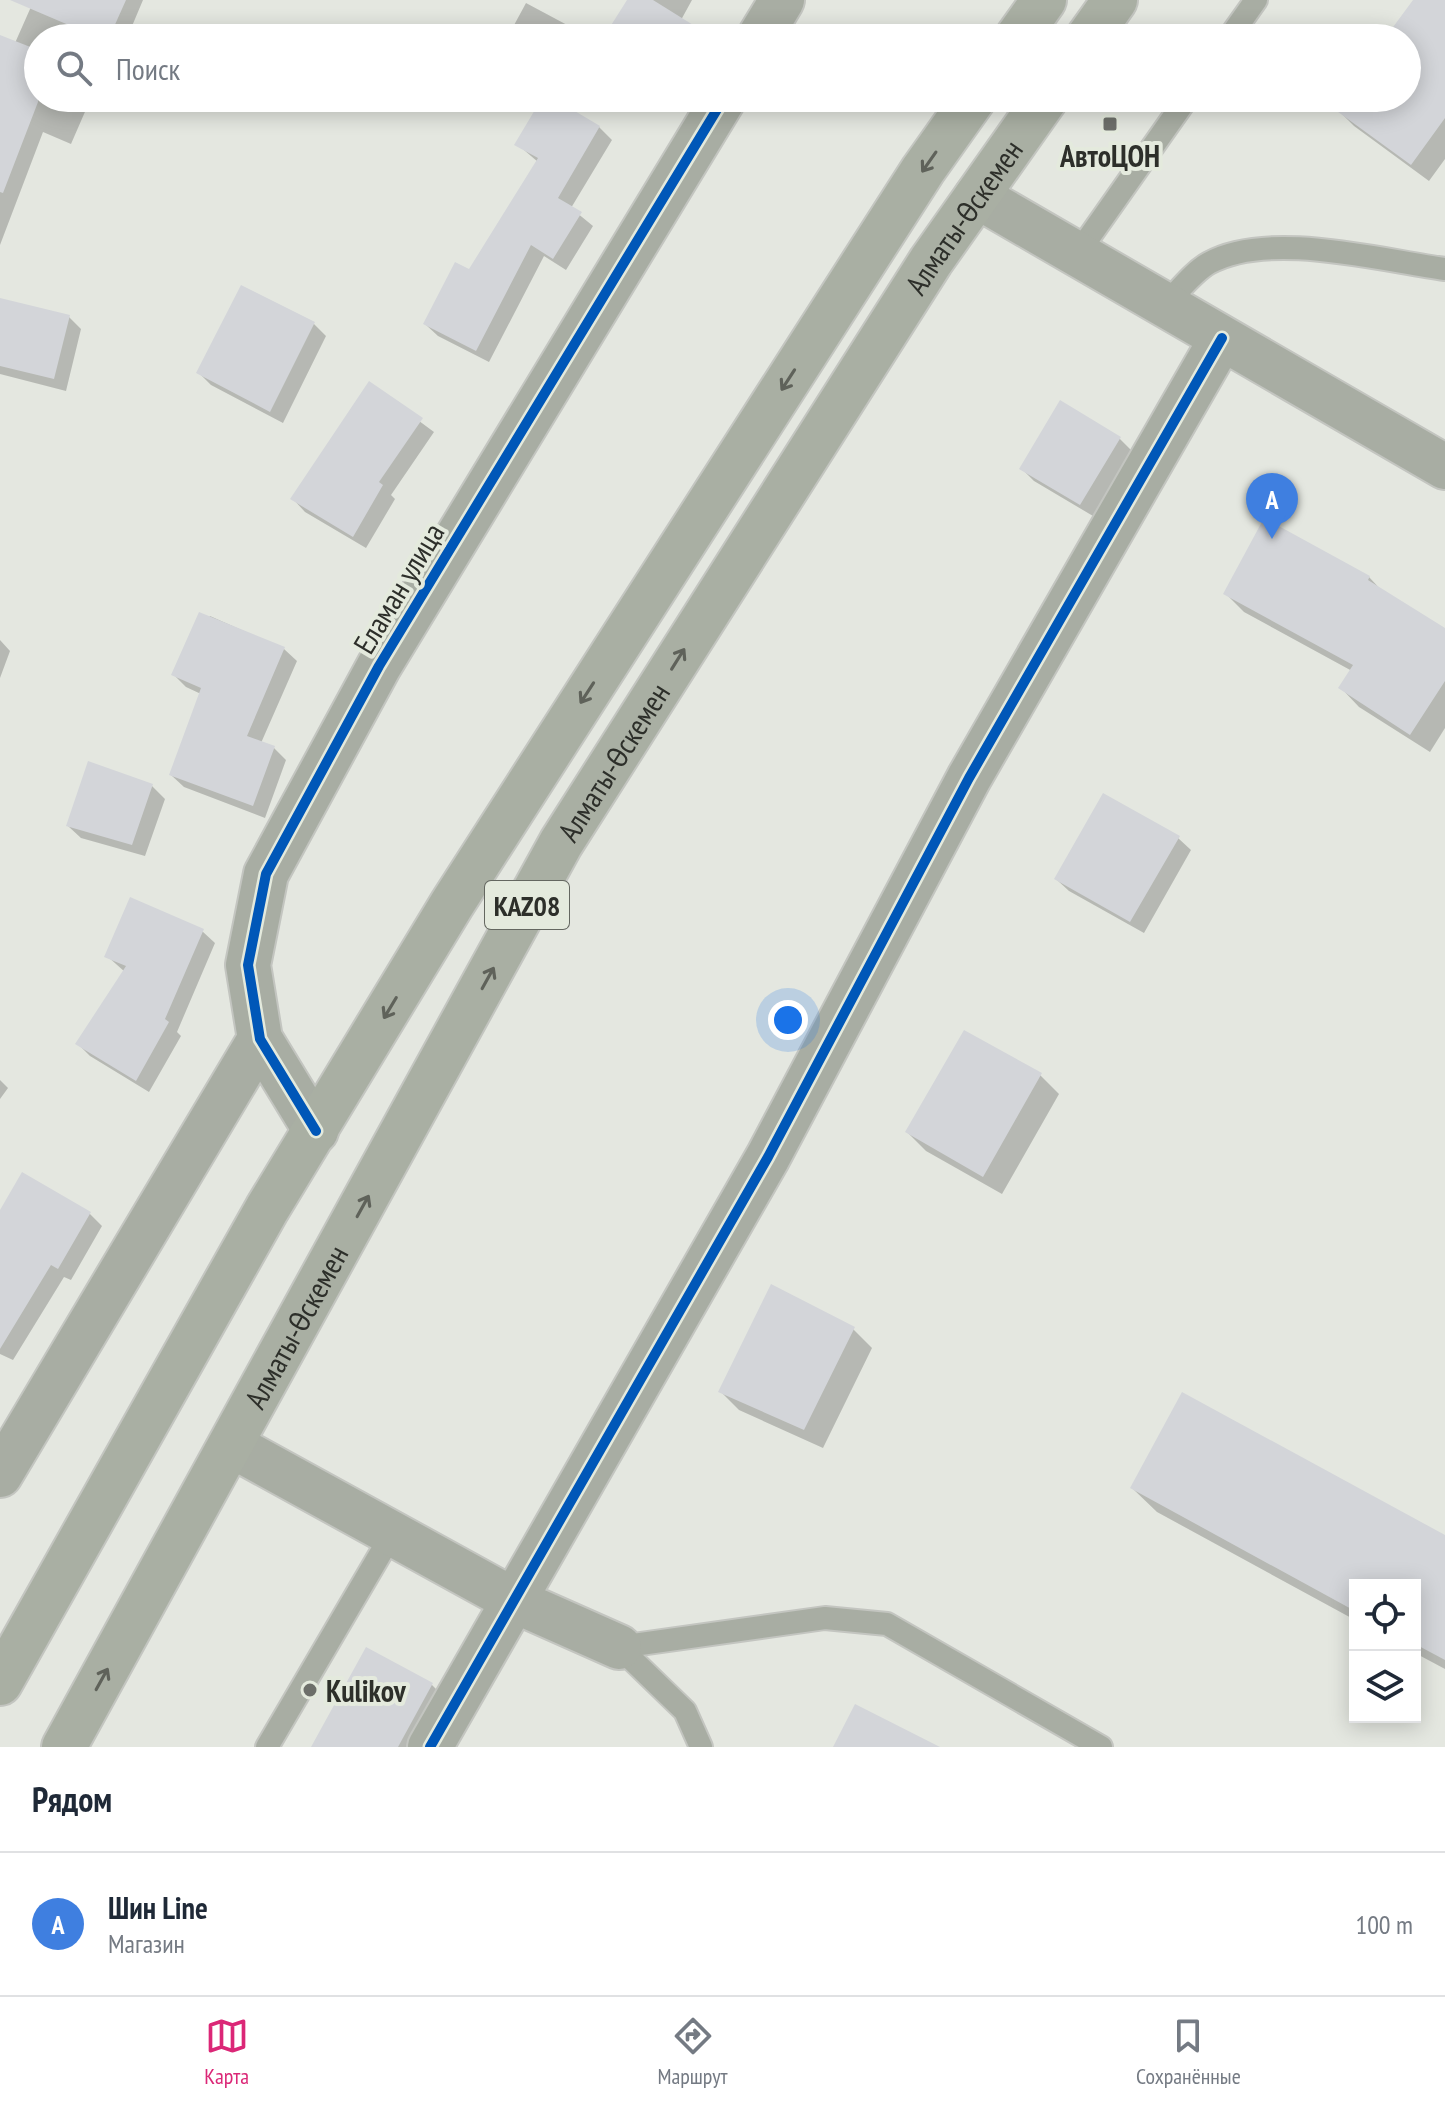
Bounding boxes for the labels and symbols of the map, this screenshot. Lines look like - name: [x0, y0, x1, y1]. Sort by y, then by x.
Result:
- marker: АвтоЦОН: [1101, 115, 1119, 133]
- street label: Алматы-Өскемен: [896, 131, 1030, 301]
- place label: АвтоЦОН: [1059, 136, 1160, 175]
- one-way arrow: [921, 150, 937, 172]
- one-way arrow: [780, 368, 796, 391]
- pin: A: [1246, 473, 1298, 539]
- street label: Еламан улица: [344, 516, 452, 660]
- one-way arrow: [670, 648, 687, 670]
- street label: Алматы-Өскемен: [548, 675, 678, 848]
- one-way arrow: [579, 681, 595, 704]
- road number: KAZ08: [485, 881, 569, 929]
- one-way arrow: [480, 966, 496, 990]
- one-way arrow: [382, 996, 398, 1019]
- your location: [768, 1000, 808, 1040]
- one-way arrow: [355, 1194, 371, 1218]
- street label: Алматы-Өскемен: [235, 1238, 356, 1415]
- one-way arrow: [95, 1667, 110, 1691]
- place label: Kulikov: [326, 1671, 407, 1710]
- marker: Kulikov: [301, 1681, 319, 1699]

